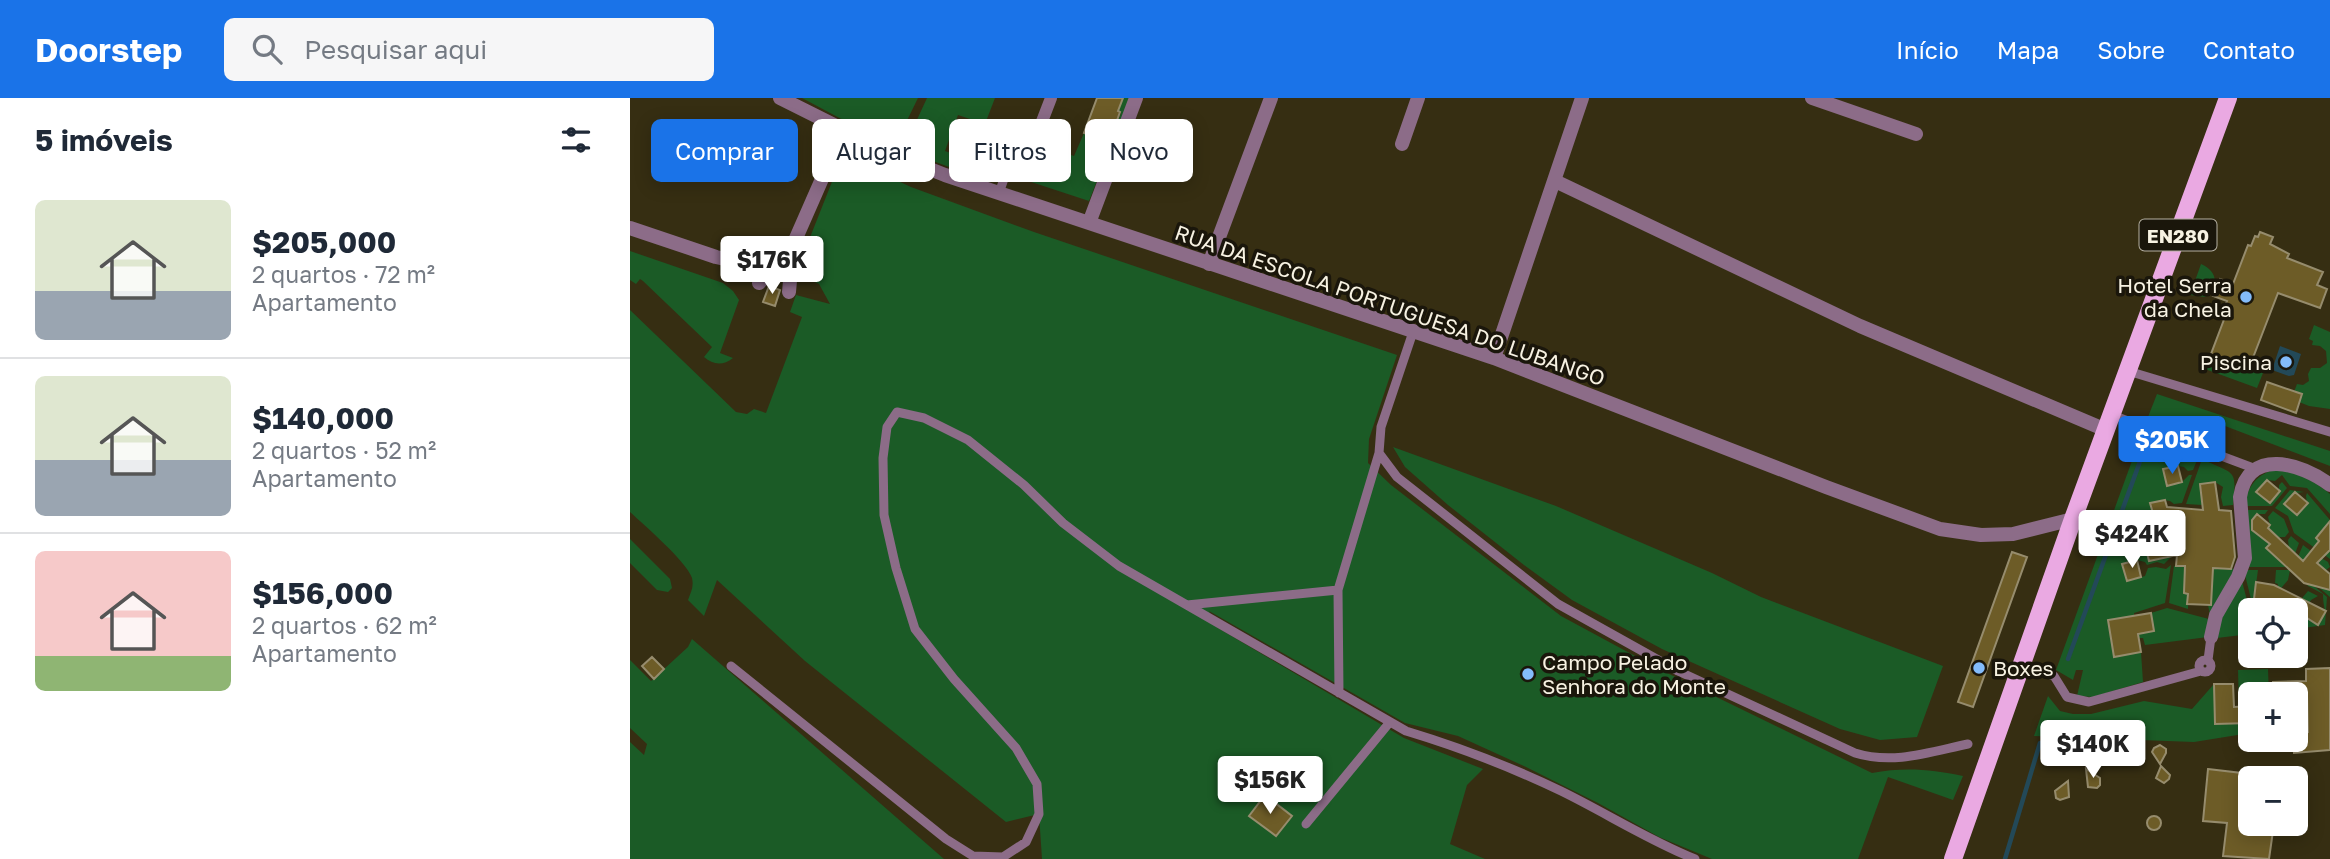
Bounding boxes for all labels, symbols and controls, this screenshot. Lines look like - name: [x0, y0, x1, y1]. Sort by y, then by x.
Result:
- search box: [224, 18, 714, 81]
- text: Doorstep: [35, 30, 182, 69]
- icon: search: [248, 30, 286, 68]
- text: Pesquisar aqui: [304, 34, 487, 65]
- text: Início: [1896, 35, 1959, 64]
- text: Mapa: [1997, 35, 2059, 64]
- text: Sobre: [2097, 35, 2165, 64]
- text: Contato: [2203, 35, 2295, 64]
- chip: Comprar: [651, 119, 798, 182]
- chip: Alugar: [812, 119, 935, 182]
- chip: Filtros: [949, 119, 1071, 182]
- chip: Novo: [1085, 119, 1193, 182]
- icon: filters: [557, 121, 595, 159]
- text: 5 imóveis: [35, 122, 173, 158]
- street label: RUA DA ESCOLA PORTUGUESA DO LUBANGO: [1172, 219, 1608, 391]
- road number: EN280: [2140, 220, 2216, 251]
- text: $205,000: [252, 224, 396, 260]
- icon: home: [91, 228, 175, 312]
- pin: $176K: [723, 236, 821, 296]
- text: $176K: [736, 245, 808, 273]
- text: 2 quartos · 72 m²: [252, 260, 435, 288]
- place label: Hotel Serra da Chela: [2117, 272, 2232, 322]
- text: Apartamento: [252, 288, 397, 316]
- marker: Hotel Serra da Chela: [2238, 289, 2254, 305]
- place label: Piscina: [2200, 349, 2272, 375]
- marker: Piscina: [2278, 354, 2294, 370]
- text: $140,000: [252, 400, 394, 436]
- icon: home: [91, 404, 175, 488]
- pin: $205K: [2123, 416, 2221, 476]
- text: $205K: [2134, 425, 2210, 453]
- text: 2 quartos · 52 m²: [252, 436, 436, 464]
- text: Apartamento: [252, 464, 397, 492]
- pin: $424K: [2083, 510, 2181, 570]
- text: $424K: [2095, 519, 2169, 547]
- text: $156,000: [252, 575, 393, 611]
- icon: home: [91, 579, 175, 663]
- map controls: [2238, 598, 2308, 836]
- button: locate: [2238, 598, 2308, 668]
- text: 2 quartos · 62 m²: [252, 611, 437, 639]
- text: Apartamento: [252, 639, 397, 667]
- place label: Campo Pelado Senhora do Monte: [1542, 649, 1726, 699]
- place label: Boxes: [1993, 655, 2054, 681]
- marker: Boxes: [1971, 660, 1987, 676]
- marker: Campo Pelado Senhora do Monte: [1520, 666, 1536, 682]
- button: +: [2238, 682, 2308, 752]
- pin: $140K: [2044, 720, 2142, 780]
- text: $140K: [2056, 729, 2130, 757]
- pin: $156K: [1221, 756, 1319, 816]
- text: $156K: [1234, 765, 1306, 793]
- button: −: [2238, 766, 2308, 836]

